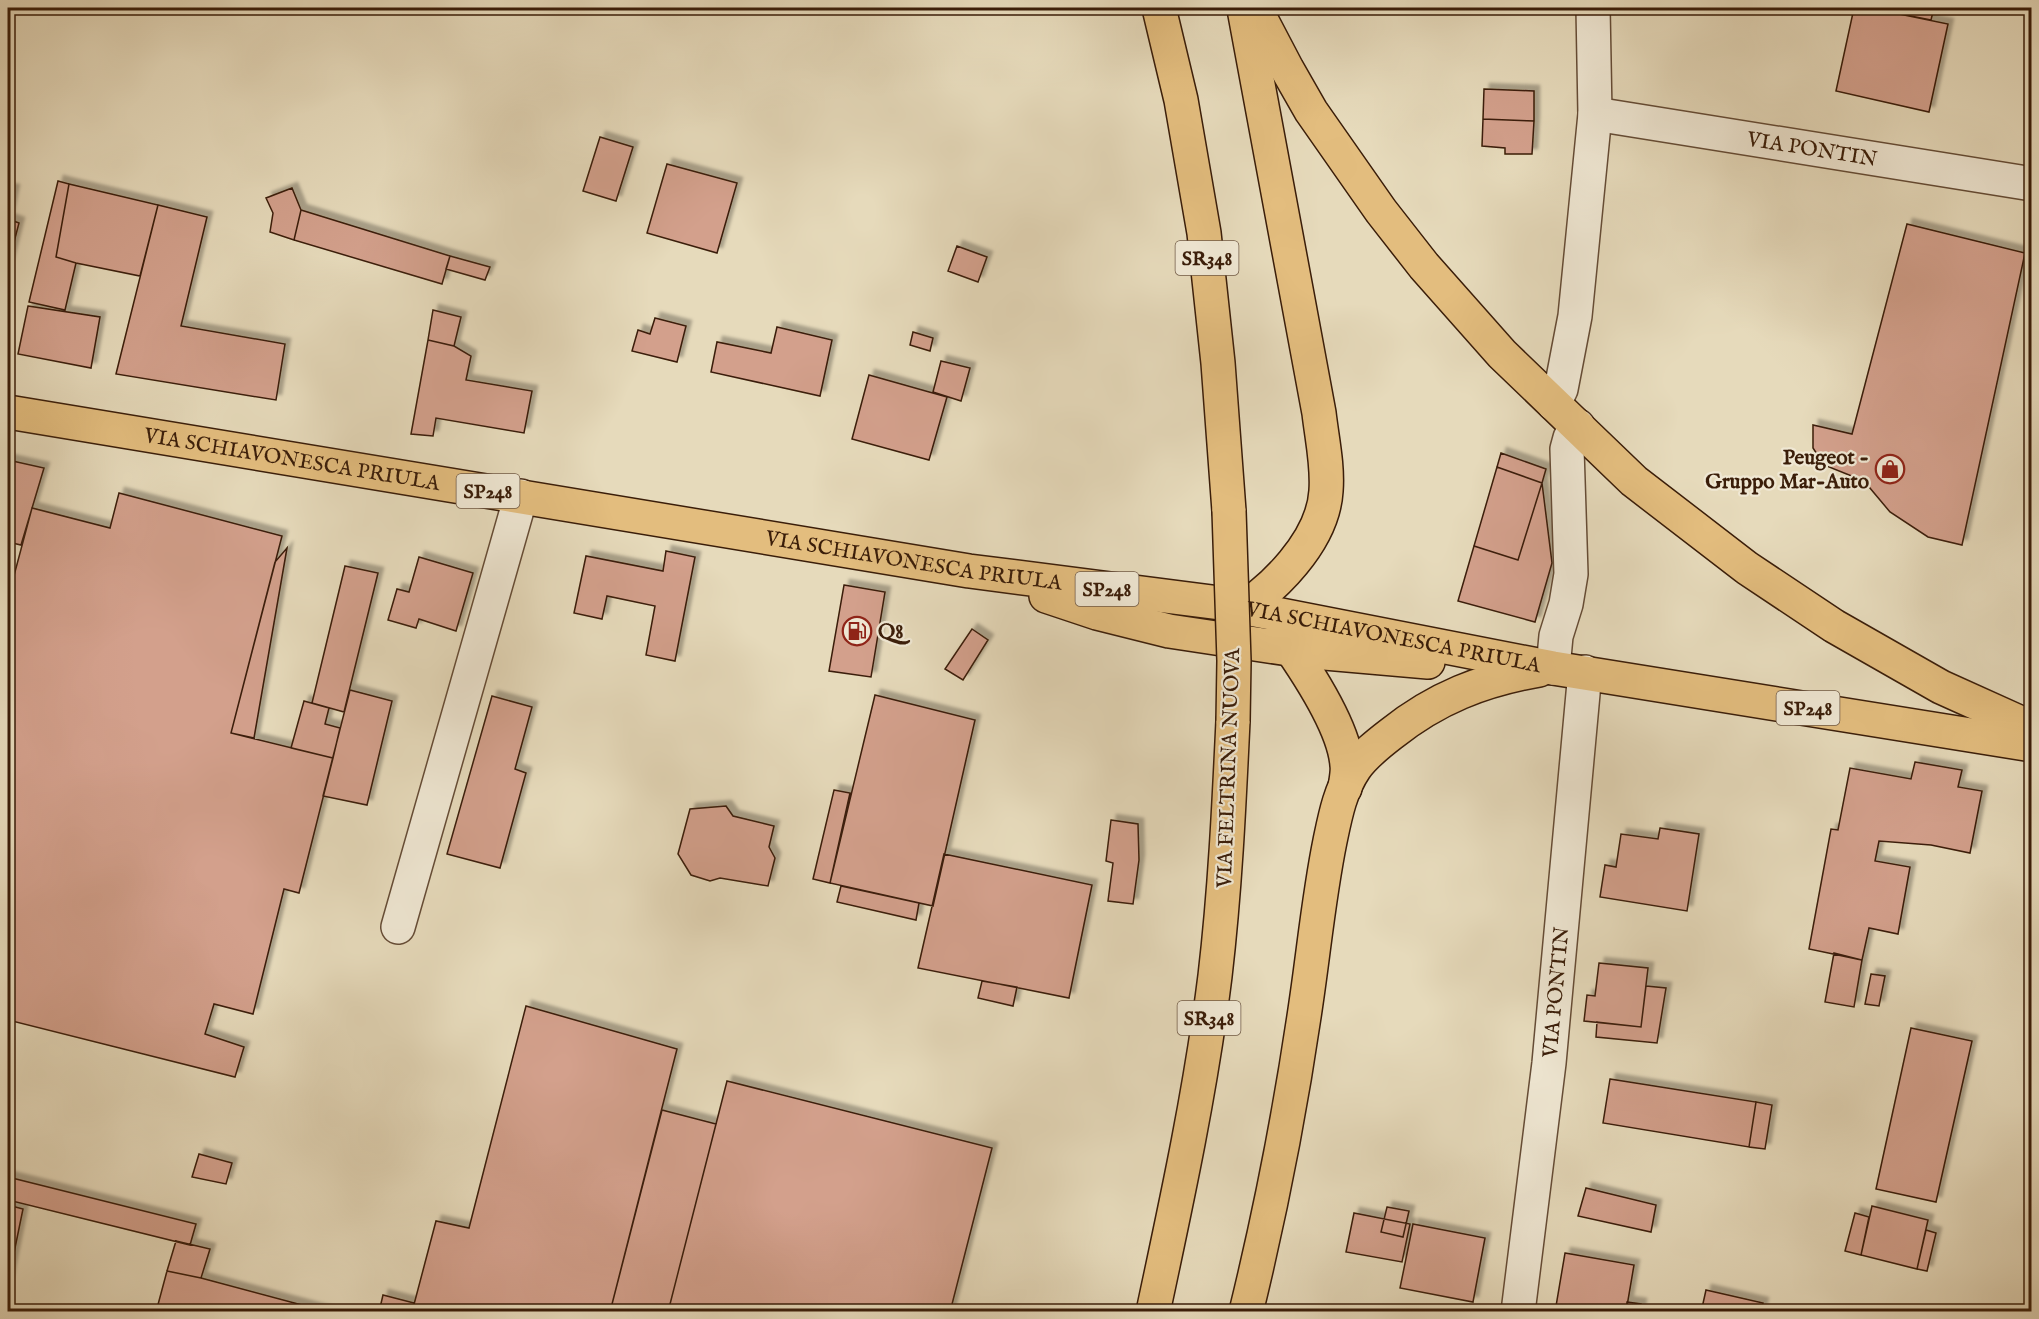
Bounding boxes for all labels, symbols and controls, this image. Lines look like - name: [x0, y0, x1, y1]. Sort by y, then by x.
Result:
- street label: VIA PONTIN: [1744, 126, 1879, 174]
- road number: SR348: [1176, 241, 1238, 275]
- street label: VIA SCHIAVONESCA PRIULA: [141, 423, 443, 498]
- place label: Peugeot - Gruppo Mar-Auto: [1705, 445, 1870, 496]
- shop icon: Peugeot - Gruppo Mar-Auto: [1874, 453, 1906, 485]
- road number: SP248: [456, 474, 520, 508]
- street label: VIA SCHIAVONESCA PRIULA: [762, 525, 1064, 598]
- road number: SP248: [1076, 572, 1138, 606]
- street label: VIA SCHIAVONESCA PRIULA: [1243, 596, 1544, 680]
- fuel station icon: Q8: [841, 615, 873, 647]
- place label: Q8: [878, 619, 911, 646]
- street label: VIA FELTRINA NUOVA: [1212, 647, 1247, 889]
- road number: SP248: [1776, 691, 1840, 725]
- street label: VIA PONTIN: [1537, 926, 1576, 1060]
- road number: SR348: [1178, 1001, 1240, 1035]

